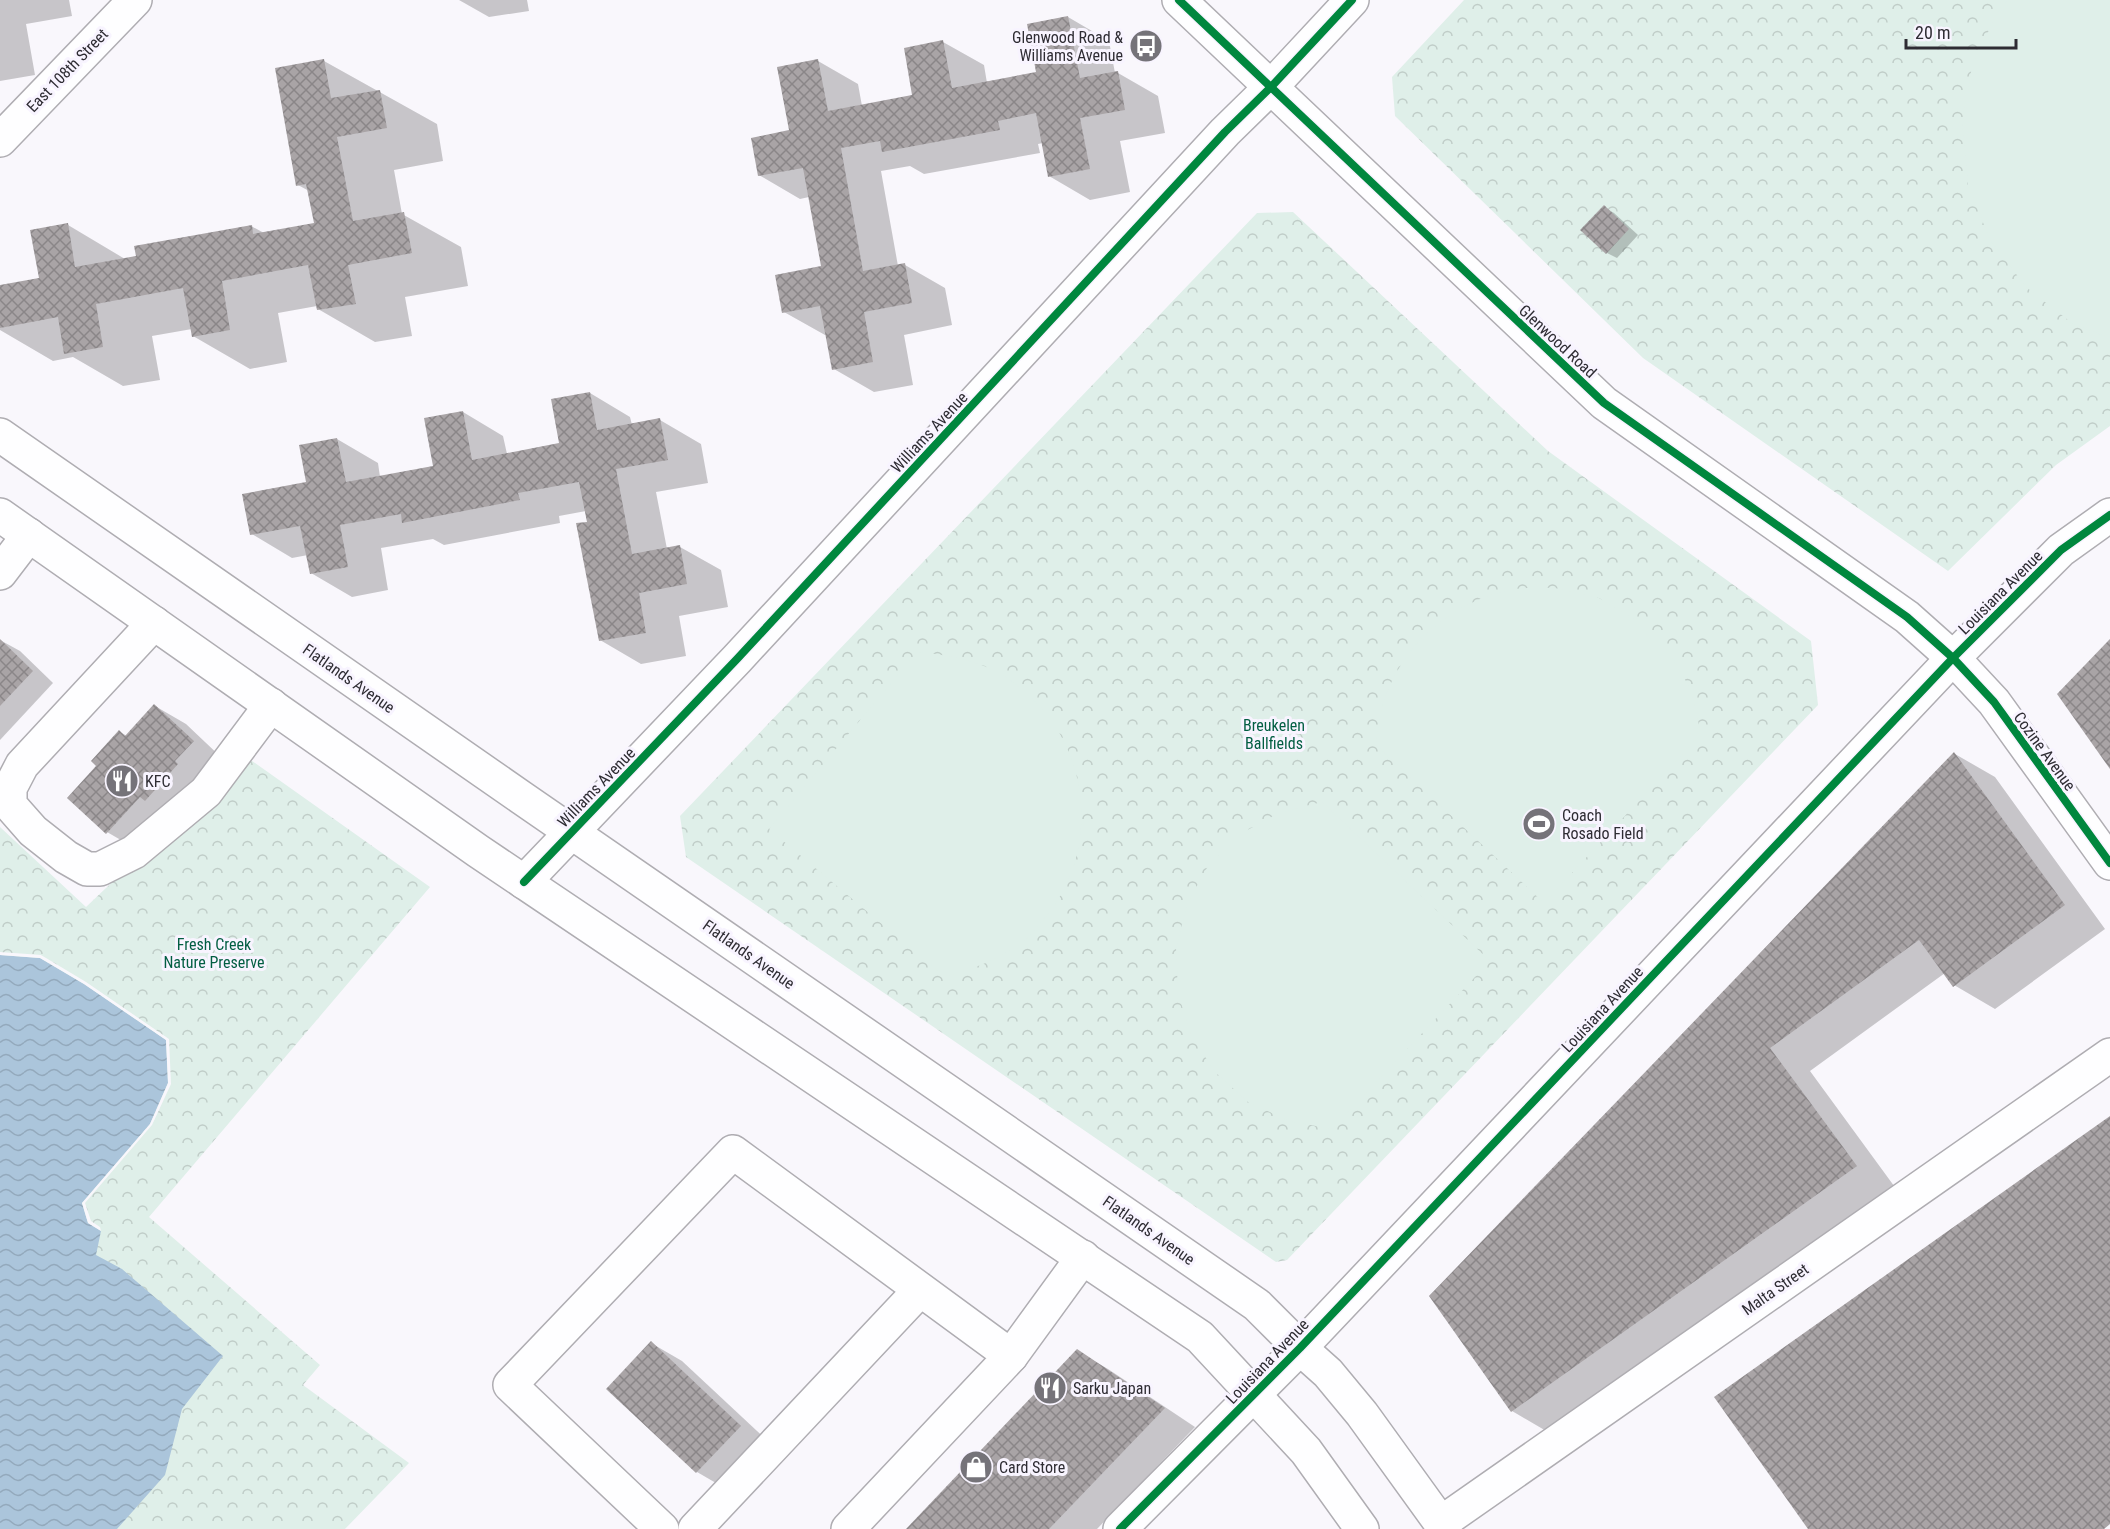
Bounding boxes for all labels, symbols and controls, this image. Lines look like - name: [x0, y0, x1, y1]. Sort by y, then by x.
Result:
- scale bar: [1906, 12, 2016, 50]
- text: 20 m: [1915, 22, 1950, 43]
- street label: East 108th Street: [23, 24, 112, 116]
- place label: Glenwood Road & Williams Avenue: [1012, 28, 1123, 65]
- bus stop icon: Glenwood Road & Williams Avenue: [1128, 28, 1164, 64]
- street label: Glenwood Road: [1515, 301, 1600, 382]
- street label: Williams Avenue: [887, 388, 972, 477]
- street label: Louisiana Avenue: [1954, 546, 2046, 638]
- street label: Flatlands Avenue: [299, 640, 398, 717]
- street label: Cozine Avenue: [2010, 708, 2080, 794]
- park label: Breukelen Ballfields: [1243, 716, 1305, 753]
- street label: Williams Avenue: [554, 743, 639, 831]
- restaurant icon: KFC: [104, 763, 140, 799]
- place label: KFC: [145, 772, 171, 791]
- sports icon: Coach Rosado Field: [1521, 806, 1557, 842]
- place label: Coach Rosado Field: [1562, 806, 1644, 843]
- street label: Flatlands Avenue: [699, 916, 798, 993]
- park label: Fresh Creek Nature Preserve: [163, 935, 265, 972]
- street label: Louisiana Avenue: [1558, 962, 1647, 1056]
- street label: Flatlands Avenue: [1099, 1192, 1198, 1269]
- street label: Malta Street: [1738, 1259, 1812, 1319]
- street label: Louisiana Avenue: [1222, 1315, 1313, 1408]
- restaurant icon: Sarku Japan: [1032, 1370, 1068, 1406]
- place label: Sarku Japan: [1073, 1379, 1151, 1398]
- shop icon: Card Store: [958, 1449, 994, 1485]
- place label: Card Store: [999, 1458, 1065, 1477]

